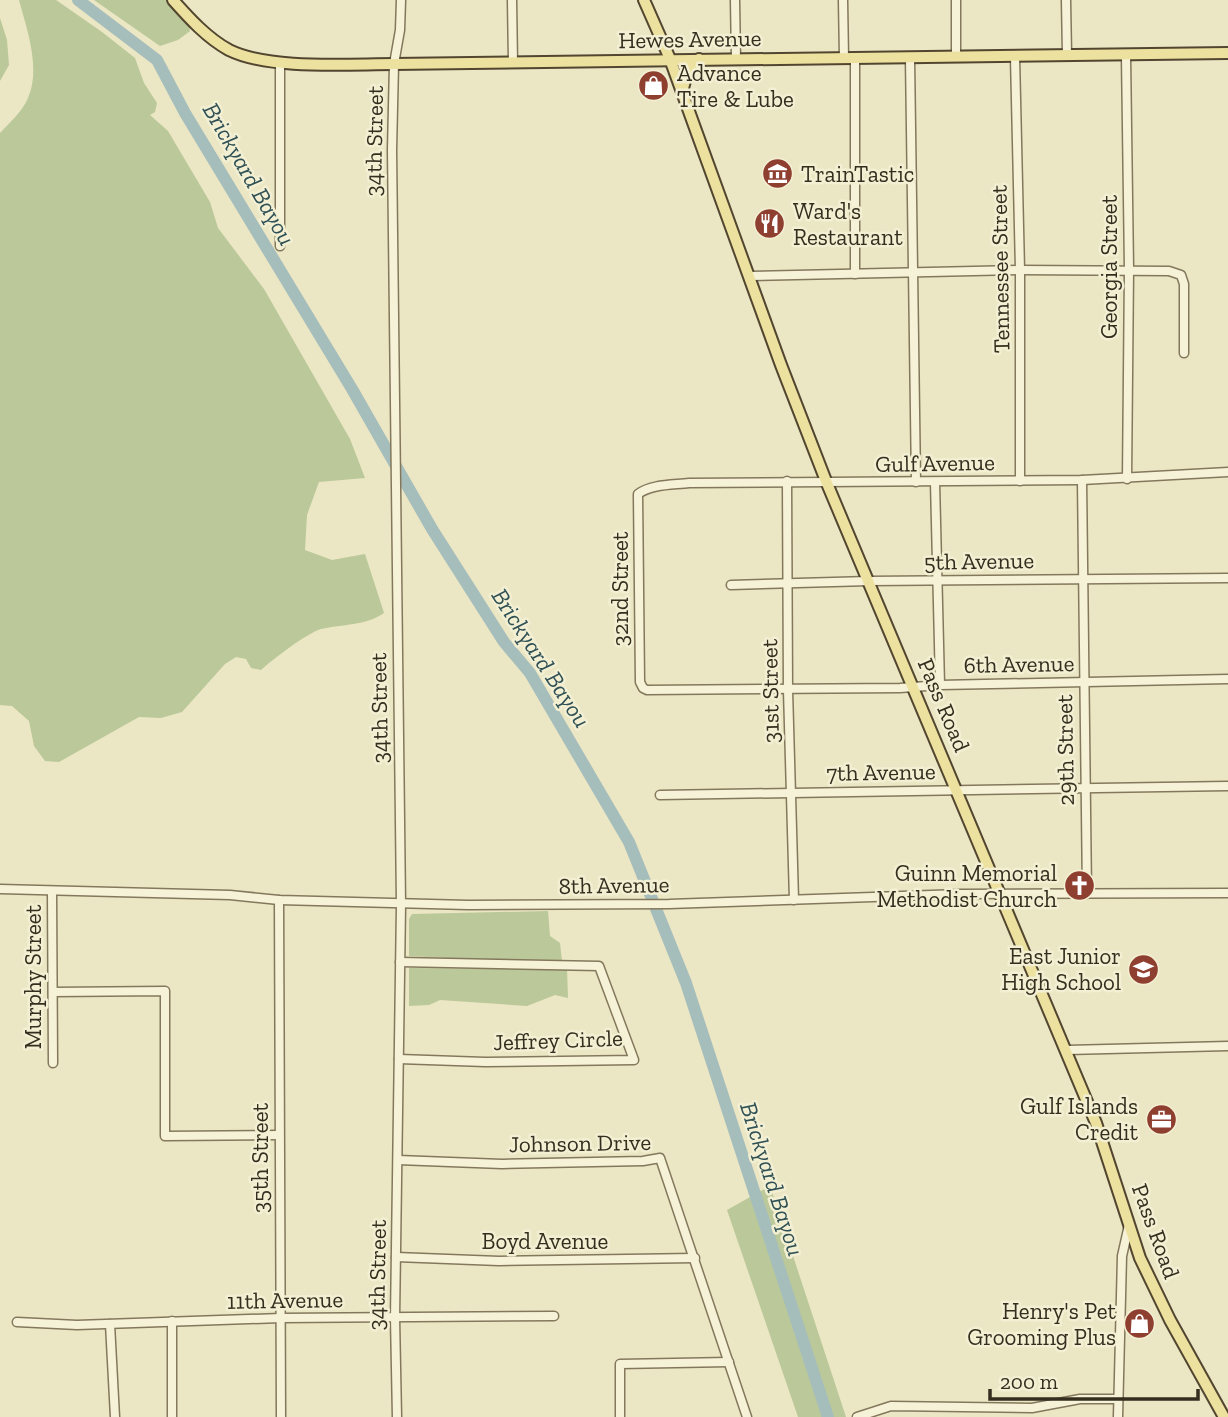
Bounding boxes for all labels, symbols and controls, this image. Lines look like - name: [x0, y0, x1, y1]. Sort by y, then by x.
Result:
- street label: Hewes Avenue: [618, 24, 762, 54]
- place label: Advance Tire & Lube: [677, 59, 794, 113]
- shop icon: Advance Tire & Lube: [637, 69, 671, 103]
- street label: 34th Street: [359, 85, 389, 197]
- water label: Brickyard Bayou: [197, 97, 302, 250]
- museum icon: TrainTastic: [761, 157, 795, 191]
- place label: TrainTastic: [801, 160, 914, 188]
- street label: Tennessee Street: [985, 184, 1015, 353]
- street label: Georgia Street: [1095, 194, 1123, 339]
- place label: Ward's Restaurant: [793, 197, 903, 251]
- restaurant icon: Ward's Restaurant: [753, 207, 787, 241]
- street label: Gulf Avenue: [875, 448, 995, 478]
- street label: 32nd Street: [606, 531, 634, 646]
- street label: 5th Avenue: [924, 546, 1034, 576]
- water label: Brickyard Bayou: [486, 583, 597, 733]
- street label: 31st Street: [755, 638, 785, 744]
- street label: 6th Avenue: [963, 649, 1075, 679]
- street label: 34th Street: [364, 652, 394, 764]
- street label: Pass Road: [912, 654, 976, 756]
- street label: 29th Street: [1050, 694, 1080, 806]
- street label: 7th Avenue: [826, 757, 936, 787]
- place label: Guinn Memorial Methodist Church: [877, 859, 1057, 913]
- church icon: Guinn Memorial Methodist Church: [1063, 869, 1097, 903]
- street label: 8th Avenue: [558, 870, 670, 900]
- street label: Murphy Street: [19, 904, 47, 1049]
- place label: East Junior High School: [1001, 942, 1121, 996]
- school or university icon: East Junior High School: [1127, 952, 1161, 986]
- street label: Jeffrey Circle: [493, 1024, 623, 1056]
- place label: Gulf Islands Credit: [1020, 1092, 1138, 1146]
- water label: Brickyard Bayou: [734, 1098, 811, 1259]
- office icon: Gulf Islands Credit: [1144, 1102, 1178, 1136]
- street label: 35th Street: [246, 1103, 274, 1213]
- street label: Johnson Drive: [509, 1128, 651, 1158]
- street label: Pass Road: [1126, 1180, 1186, 1283]
- street label: 34th Street: [362, 1219, 392, 1331]
- street label: Boyd Avenue: [482, 1227, 608, 1255]
- street label: 11th Avenue: [227, 1285, 343, 1315]
- place label: Henry's Pet Grooming Plus: [967, 1297, 1116, 1351]
- shop icon: Henry's Pet Grooming Plus: [1122, 1307, 1156, 1341]
- scale bar: [990, 1358, 1198, 1402]
- text: 200 m: [1000, 1369, 1058, 1394]

